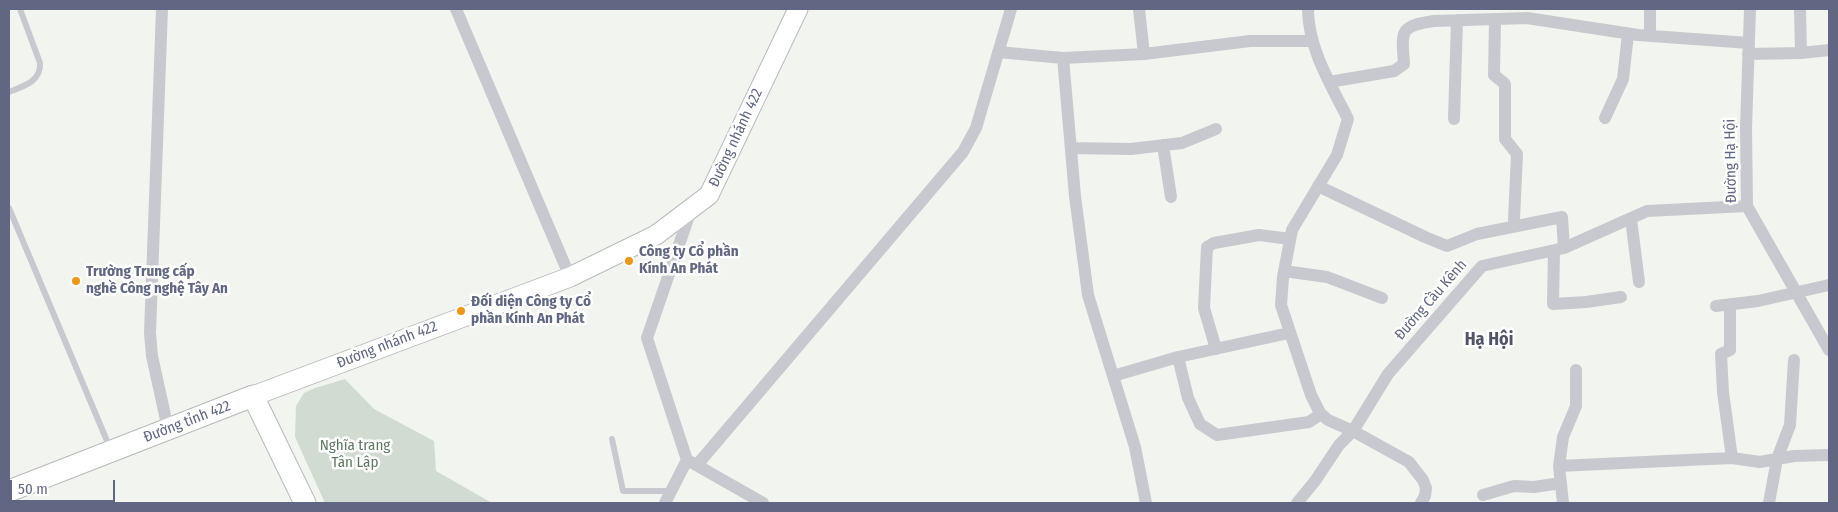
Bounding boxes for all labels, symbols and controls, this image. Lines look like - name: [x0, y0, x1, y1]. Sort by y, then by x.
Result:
- street label: Đường nhánh 422: [705, 86, 767, 190]
- street label: Đường Hạ Hội: [1721, 119, 1741, 203]
- place label: Công ty Cổ phần Kính An Phát: [639, 243, 739, 278]
- marker: Công ty Cổ phần Kính An Phát: [623, 255, 635, 267]
- street label: Đường Cầu Kênh: [1391, 256, 1471, 344]
- place label: Trường Trung cấp nghề Công nghệ Tây An: [86, 263, 228, 298]
- marker: Trường Trung cấp nghề Công nghệ Tây An: [70, 275, 82, 287]
- place label: Đối diện Công ty Cổ phần Kính An Phát: [471, 293, 591, 328]
- marker: Đối diện Công ty Cổ phần Kính An Phát: [455, 305, 467, 317]
- street label: Đường nhánh 422: [334, 318, 440, 372]
- district label: Hạ Hội: [1465, 329, 1513, 351]
- street label: Đường tỉnh 422: [141, 397, 233, 447]
- park label: Nghĩa trang Tân Lập: [320, 437, 390, 472]
- scale bar: [12, 470, 118, 502]
- text: 50 m: [18, 480, 48, 498]

